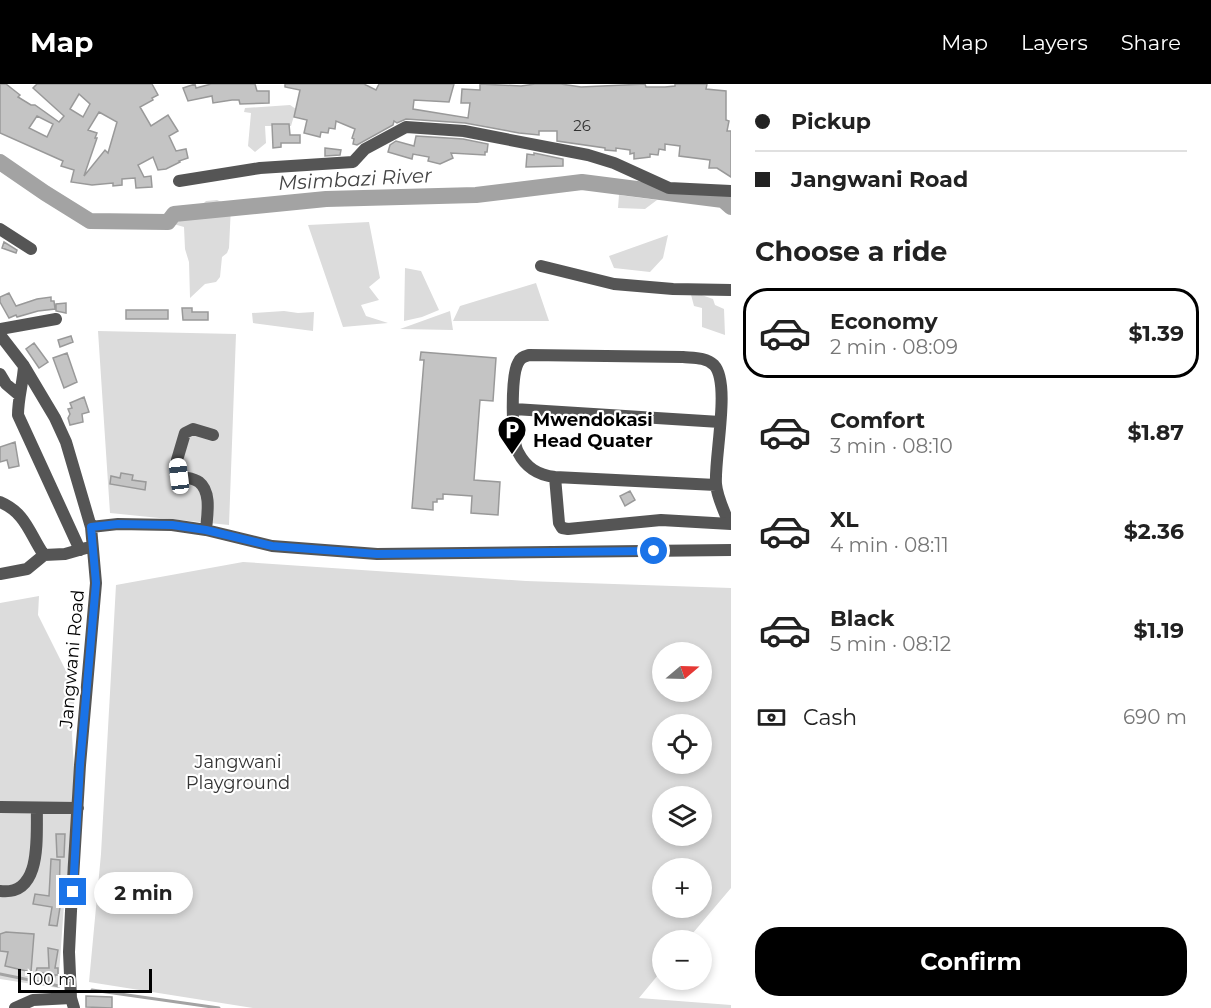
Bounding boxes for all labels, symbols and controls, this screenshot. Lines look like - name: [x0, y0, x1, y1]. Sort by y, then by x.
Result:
- text: Map: [30, 25, 93, 59]
- text: Map: [941, 30, 988, 55]
- text: Layers: [1021, 30, 1088, 55]
- text: Share: [1121, 30, 1181, 55]
- text: Pickup: [791, 108, 871, 135]
- house number: 26: [573, 116, 591, 135]
- water label: Msimbazi River: [278, 163, 433, 195]
- text: Jangwani Road: [791, 166, 968, 193]
- text: Choose a ride: [755, 235, 947, 268]
- icon: car: [758, 306, 812, 360]
- text: Economy: [830, 308, 938, 335]
- text: $1.39: [1129, 320, 1184, 347]
- text: 2 min · 08:09: [830, 335, 958, 359]
- icon: car: [758, 405, 812, 459]
- text: Comfort: [830, 407, 925, 434]
- place label: Mwendokasi Head Quater: [533, 409, 653, 452]
- parking icon: Mwendokasi Head Quater: [496, 414, 528, 456]
- text: $1.87: [1127, 419, 1184, 446]
- text: 3 min · 08:10: [830, 434, 953, 458]
- car: [168, 457, 190, 495]
- icon: car: [758, 504, 812, 558]
- text: XL: [830, 506, 859, 533]
- text: $2.36: [1124, 518, 1184, 545]
- text: 4 min · 08:11: [830, 533, 949, 557]
- route start: [640, 537, 667, 564]
- street label: Jangwani Road: [55, 589, 89, 730]
- icon: car: [758, 603, 812, 657]
- text: Black: [830, 605, 894, 632]
- text: $1.19: [1134, 617, 1184, 644]
- text: 5 min · 08:12: [830, 632, 951, 656]
- north arrow: [652, 642, 712, 702]
- map controls: [652, 642, 712, 990]
- icon: cash: [755, 701, 788, 734]
- text: Cash: [803, 704, 857, 731]
- text: 690 m: [1123, 705, 1187, 729]
- button: locate: [652, 714, 712, 774]
- park label: Jangwani Playground: [186, 751, 290, 794]
- button: layers: [652, 786, 712, 846]
- button: +: [652, 858, 712, 918]
- callout: 2 min: [94, 871, 193, 913]
- route end: [59, 878, 86, 905]
- text: 2 min: [114, 881, 173, 905]
- button: Confirm: [755, 927, 1187, 996]
- button: −: [652, 930, 712, 990]
- scale bar: [18, 966, 152, 994]
- text: 100 m: [27, 970, 75, 989]

